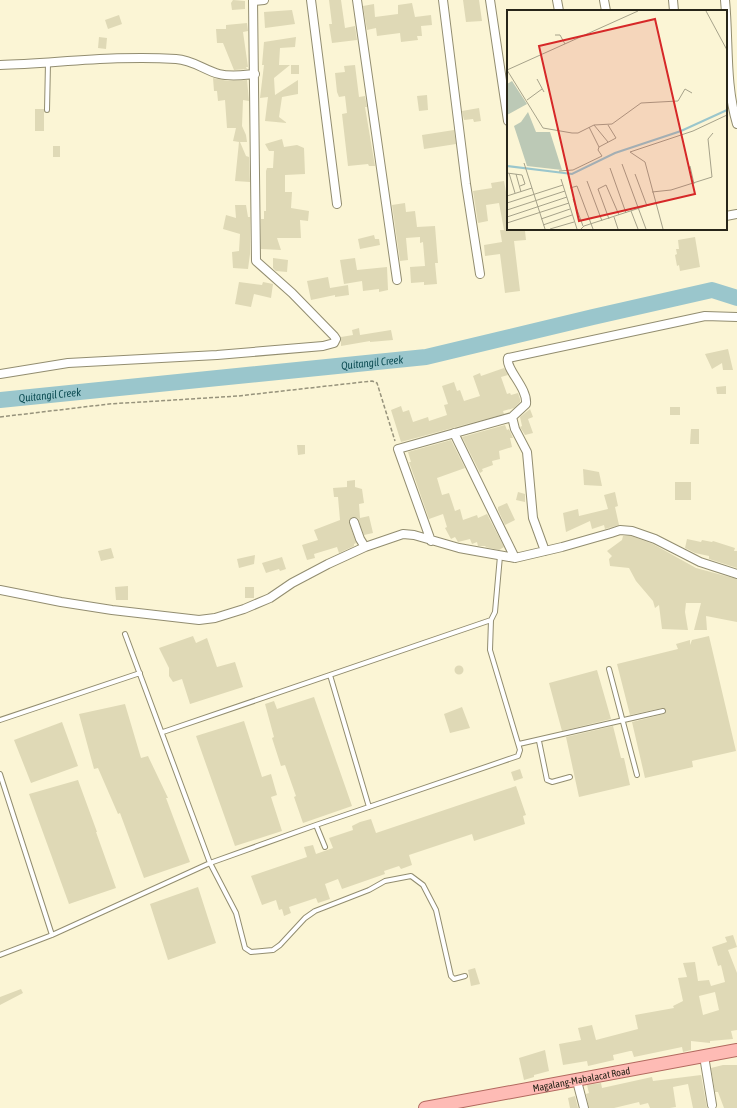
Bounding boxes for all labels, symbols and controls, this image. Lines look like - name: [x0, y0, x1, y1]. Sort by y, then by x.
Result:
- inset map: [507, 10, 727, 230]
- water label: Quitangil Creek: [340, 353, 404, 372]
- water label: Quitangil Creek: [18, 386, 82, 404]
- street label: Magalang-Mabalacat Road: [532, 1064, 631, 1093]

